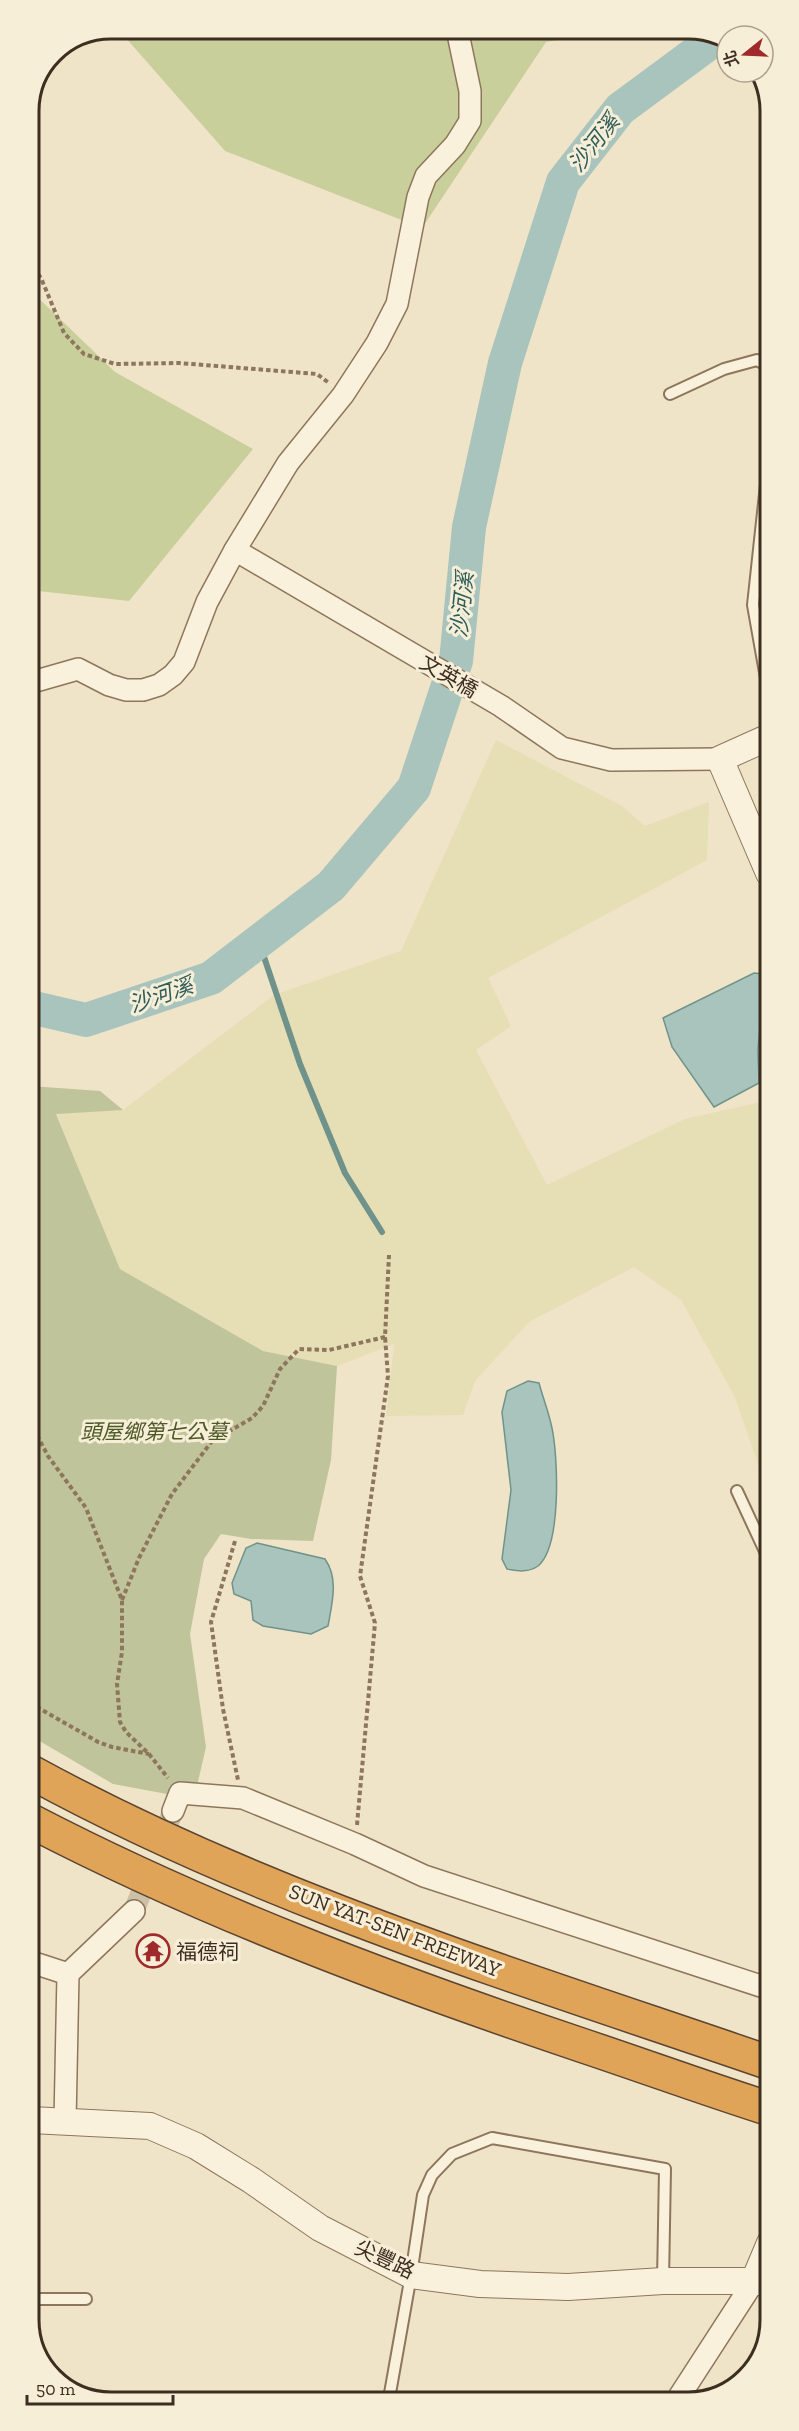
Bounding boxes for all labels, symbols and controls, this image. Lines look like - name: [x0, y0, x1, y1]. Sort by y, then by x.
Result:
- north arrow: [715, 24, 775, 84]
- text: 北: [720, 48, 743, 69]
- water label: 沙河溪: [563, 106, 627, 177]
- water label: 沙河溪: [445, 568, 479, 639]
- street label: 文英橋: [415, 649, 483, 703]
- water label: 沙河溪: [125, 971, 199, 1019]
- park label: 頭屋鄉第七公墓: [81, 1419, 230, 1444]
- street label: SUN YAT-SEN FREEWAY: [286, 1878, 505, 1982]
- temple icon: 福德祠: [135, 1933, 171, 1969]
- place label: 福德祠: [176, 1939, 239, 1964]
- street label: 尖豐路: [351, 2234, 419, 2284]
- scale bar: [27, 2368, 172, 2406]
- text: 50 m: [36, 2378, 76, 2400]

